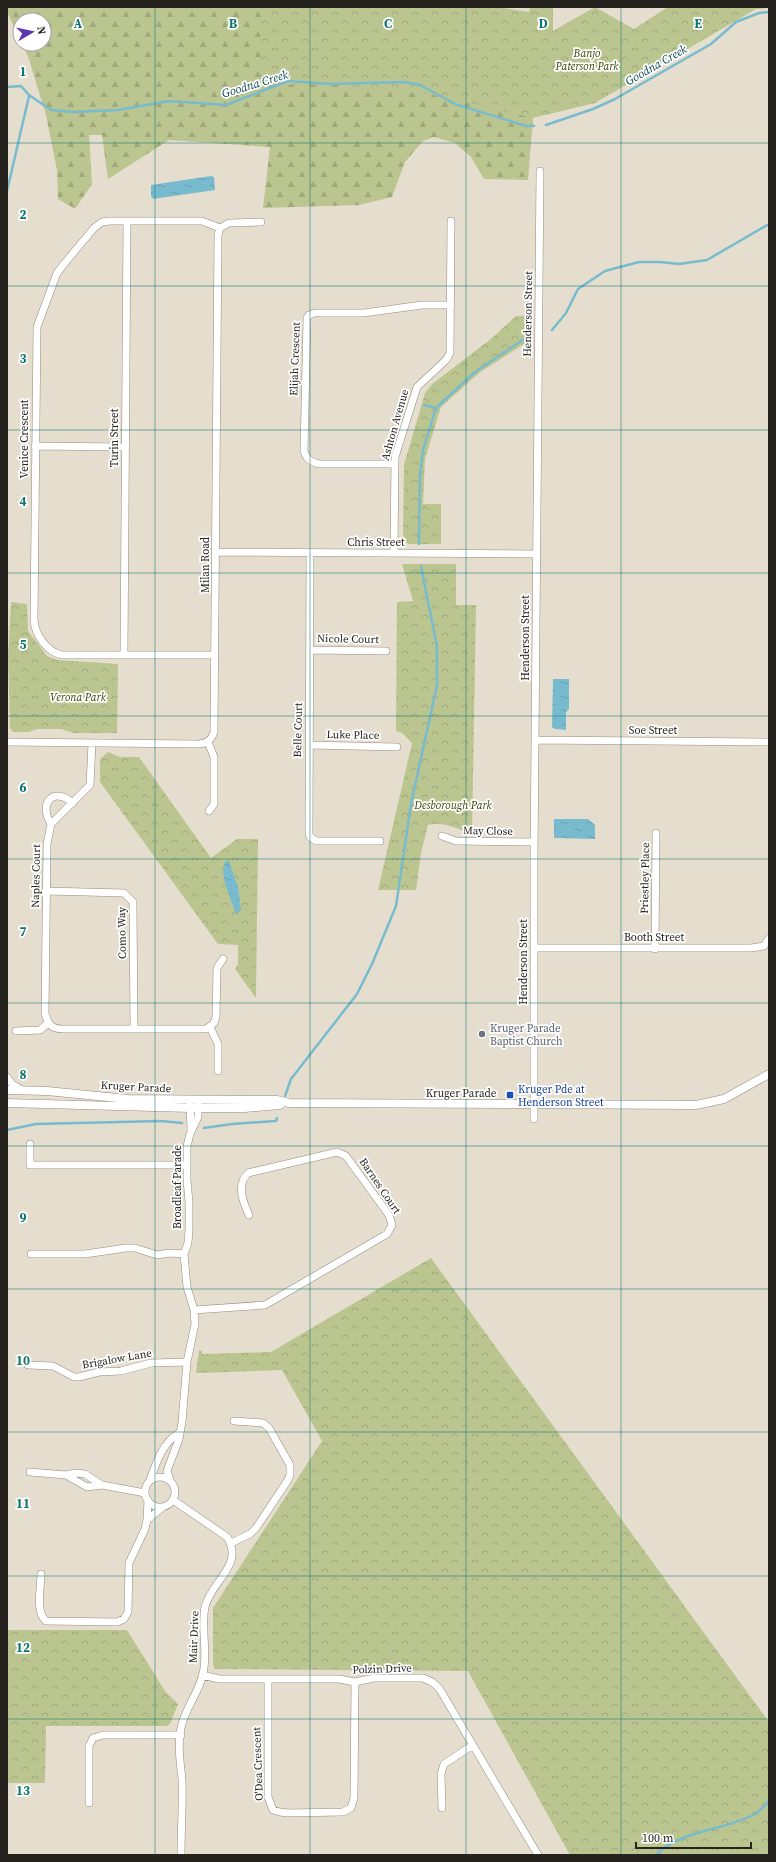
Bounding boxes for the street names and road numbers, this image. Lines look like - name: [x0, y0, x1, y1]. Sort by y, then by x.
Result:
- street label: Henderson Street: [520, 271, 536, 357]
- street label: Elijah Crescent: [286, 321, 304, 396]
- street label: Ashton Avenue: [378, 387, 412, 462]
- street label: Venice Crescent: [17, 399, 32, 478]
- street label: Turin Street: [107, 408, 122, 467]
- street label: Chris Street: [347, 535, 405, 550]
- street label: Milan Road: [198, 536, 213, 593]
- street label: Henderson Street: [518, 595, 533, 681]
- street label: Nicole Court: [317, 631, 379, 647]
- street label: Belle Court: [290, 702, 306, 758]
- street label: Soe Street: [629, 723, 678, 738]
- street label: Luke Place: [326, 727, 380, 743]
- street label: May Close: [463, 823, 514, 839]
- street label: Priestley Place: [637, 842, 653, 914]
- street label: Naples Court: [28, 844, 44, 908]
- street label: Como Way: [114, 906, 130, 959]
- street label: Henderson Street: [516, 919, 531, 1005]
- street label: Booth Street: [624, 930, 684, 945]
- street label: Kruger Parade: [100, 1078, 172, 1096]
- street label: Kruger Parade: [426, 1086, 497, 1101]
- street label: Broadleaf Parade: [170, 1145, 185, 1229]
- street label: Barnes Court: [356, 1155, 404, 1217]
- street label: Brigalow Lane: [81, 1345, 153, 1373]
- street label: Mair Drive: [186, 1610, 202, 1663]
- street label: Polzin Drive: [352, 1660, 412, 1678]
- street label: O'Dea Crescent: [249, 1726, 267, 1801]

